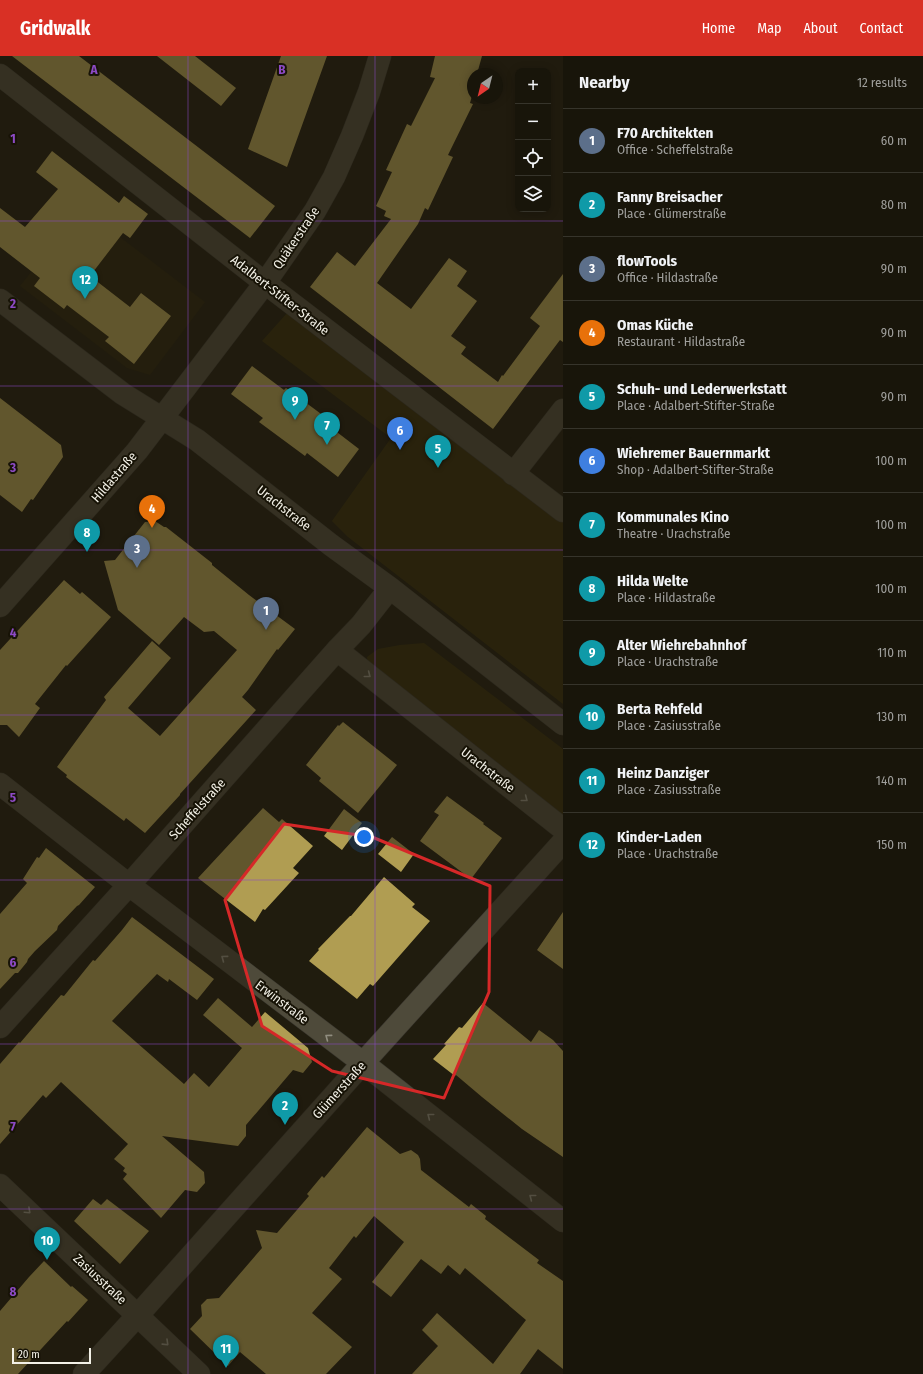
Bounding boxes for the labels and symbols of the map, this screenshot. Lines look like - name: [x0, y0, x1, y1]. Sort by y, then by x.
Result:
- text: A: [89, 62, 98, 77]
- text: B: [278, 62, 286, 77]
- north arrow: [467, 68, 503, 104]
- text: 1: [10, 131, 16, 146]
- street label: Quäkerstraße: [270, 204, 322, 272]
- street label: Adalbert-Stifter-Straße: [228, 252, 332, 338]
- pin: 12: [72, 266, 98, 299]
- text: 2: [9, 296, 16, 311]
- pin: 9: [282, 387, 308, 420]
- pin: 7: [314, 412, 340, 445]
- pin: 6: [387, 417, 413, 450]
- pin: 5: [425, 435, 451, 468]
- street label: Hildastraße: [88, 449, 140, 505]
- text: 3: [9, 460, 16, 475]
- street label: Urachstraße: [254, 482, 314, 534]
- pin: 4: [139, 495, 165, 528]
- pin: 8: [74, 519, 100, 552]
- pin: 3: [124, 535, 150, 568]
- pin: 1: [253, 597, 279, 630]
- text: 4: [10, 625, 17, 640]
- one-way arrow: [363, 670, 370, 677]
- street label: Urachstraße: [458, 744, 518, 796]
- street label: Scheffelstraße: [166, 775, 228, 843]
- text: 5: [10, 790, 16, 805]
- one-way arrow: [520, 794, 527, 801]
- your location: [354, 827, 374, 847]
- text: 6: [10, 955, 17, 970]
- one-way arrow: [222, 956, 229, 963]
- street label: Erwinstraße: [252, 977, 312, 1027]
- one-way arrow: [325, 1034, 332, 1041]
- street label: Glümerstraße: [309, 1058, 369, 1122]
- pin: 2: [272, 1092, 298, 1125]
- one-way arrow: [428, 1114, 435, 1121]
- text: 7: [10, 1119, 16, 1134]
- one-way arrow: [530, 1195, 537, 1202]
- one-way arrow: [23, 1207, 31, 1214]
- pin: 10: [34, 1227, 60, 1260]
- street label: Zasiusstraße: [70, 1251, 130, 1307]
- text: 8: [10, 1284, 17, 1299]
- pin: 11: [213, 1335, 239, 1368]
- one-way arrow: [161, 1338, 169, 1346]
- scale bar: [12, 1346, 91, 1365]

